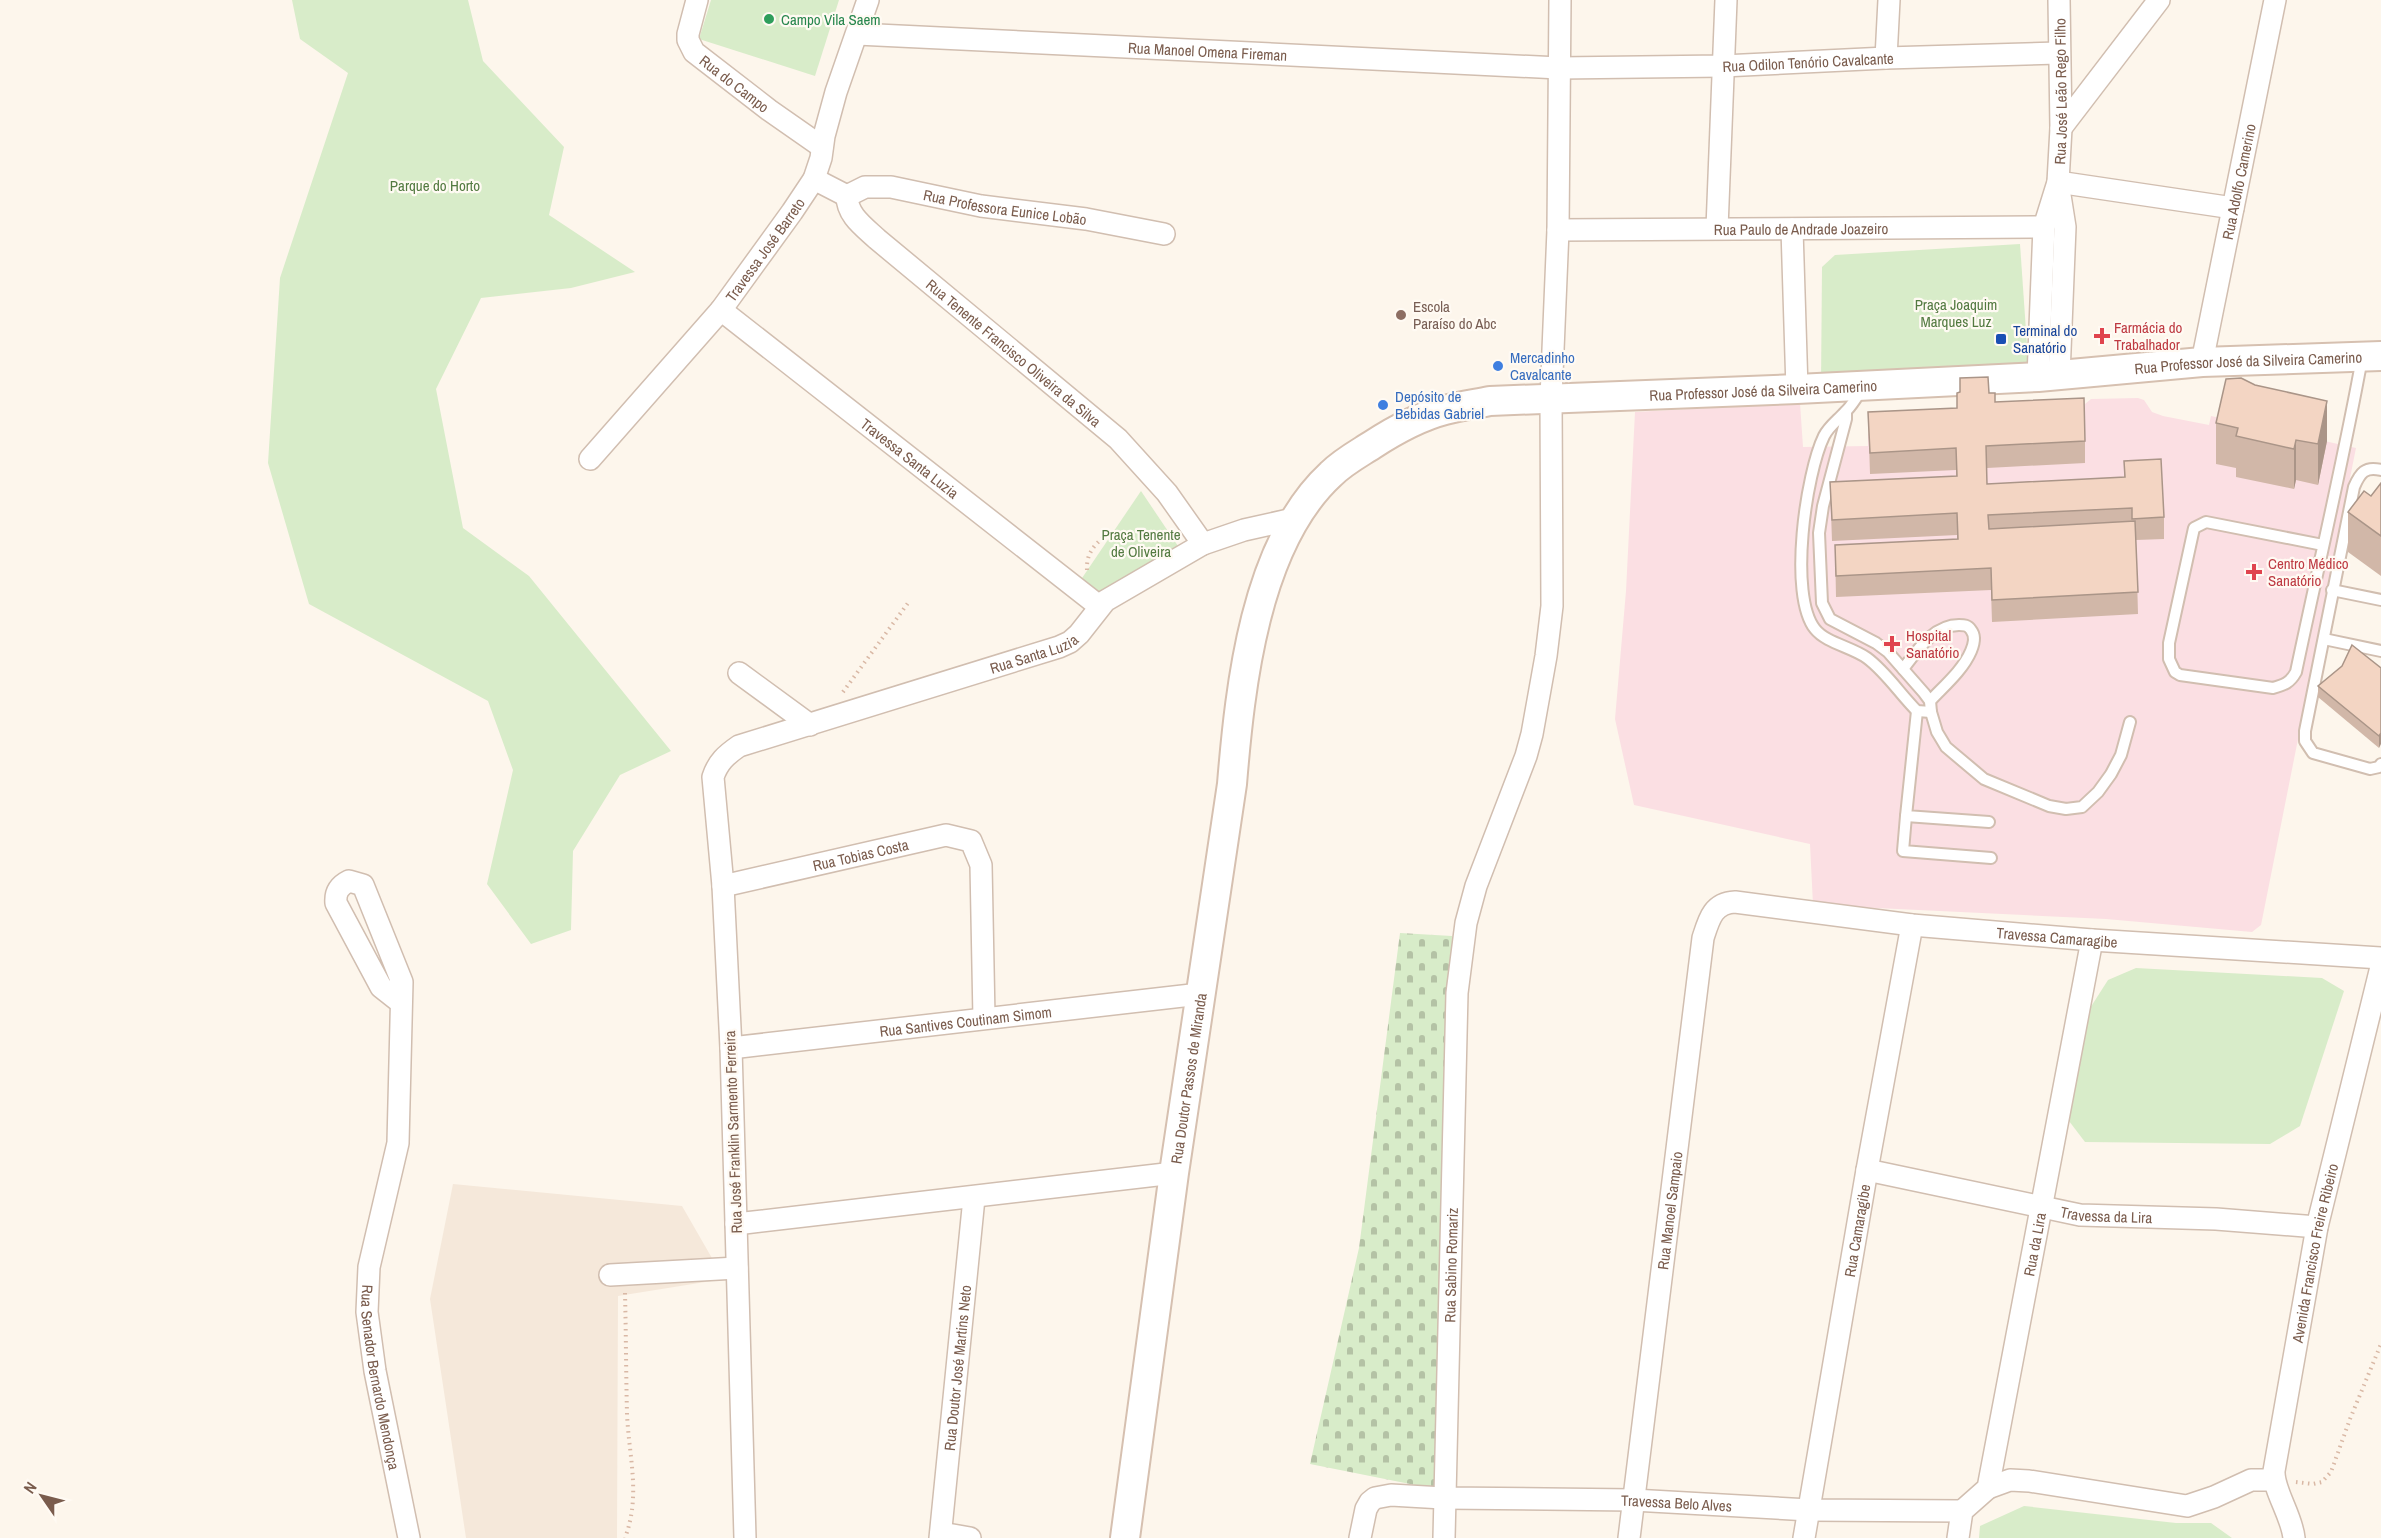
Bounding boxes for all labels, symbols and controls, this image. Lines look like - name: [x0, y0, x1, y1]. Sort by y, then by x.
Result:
- place label: Campo Vila Saem: [781, 9, 881, 30]
- marker: Campo Vila Saem: [762, 12, 776, 26]
- street label: Rua José Leão Rego Filho: [2048, 18, 2072, 165]
- street label: Rua Manoel Omena Fireman: [1127, 37, 1288, 65]
- street label: Rua Odilon Tenório Cavalcante: [1722, 47, 1894, 77]
- street label: Rua do Campo: [696, 50, 774, 117]
- street label: Rua Adolfo Camerino: [2216, 122, 2260, 241]
- park label: Parque do Horto: [390, 175, 480, 196]
- street label: Rua Professora Eunice Lobão: [922, 184, 1088, 230]
- street label: Travessa José Barreto: [720, 193, 809, 306]
- street label: Rua Paulo de Andrade Joazeiro: [1714, 217, 1888, 240]
- street label: Rua Tenente Francisco Oliveira da Silva: [922, 274, 1106, 431]
- park label: Praça Joaquim Marques Luz: [1915, 294, 1997, 332]
- place label: Escola Paraíso do Abc: [1413, 296, 1496, 334]
- marker: Escola Paraíso do Abc: [1394, 308, 1408, 322]
- place label: Farmácia do Trabalhador: [2114, 317, 2183, 355]
- place label: Terminal do Sanatório: [2013, 320, 2077, 358]
- marker: Farmácia do Trabalhador: [2095, 329, 2109, 343]
- marker: Terminal do Sanatório: [1994, 332, 2008, 346]
- street label: Rua Professor José da Silveira Camerino: [2134, 346, 2363, 379]
- place label: Mercadinho Cavalcante: [1510, 347, 1575, 385]
- marker: Mercadinho Cavalcante: [1491, 359, 1505, 373]
- street label: Rua Professor José da Silveira Camerino: [1649, 375, 1878, 405]
- place label: Depósito de Bebidas Gabriel: [1395, 386, 1484, 424]
- marker: Depósito de Bebidas Gabriel: [1376, 398, 1390, 412]
- street label: Travessa Santa Luzia: [857, 413, 964, 503]
- park label: Praça Tenente de Oliveira: [1101, 524, 1181, 562]
- place label: Centro Médico Sanatório: [2268, 553, 2349, 591]
- marker: Centro Médico Sanatório: [2245, 563, 2263, 581]
- place label: Hospital Sanatório: [1906, 625, 1960, 663]
- street label: Rua Santa Luzia: [987, 629, 1083, 678]
- marker: Hospital Sanatório: [1883, 635, 1901, 653]
- street label: Rua Tobias Costa: [811, 833, 911, 876]
- street label: Travessa Camaragibe: [1996, 922, 2118, 952]
- street label: Rua Doutor Passos de Miranda: [1165, 991, 1211, 1165]
- street label: Rua Santives Coutinam Simom: [878, 1001, 1053, 1041]
- street label: Rua José Franklin Sarmento Ferreira: [719, 1030, 747, 1234]
- street label: Rua Manoel Sampaio: [1652, 1150, 1687, 1271]
- street label: Avenida Francisco Freire Ribeiro: [2286, 1161, 2343, 1345]
- street label: Rua Camaragibe: [1838, 1182, 1875, 1278]
- street label: Travessa da Lira: [2059, 1201, 2153, 1228]
- street label: Rua Sabino Romariz: [1439, 1207, 1462, 1323]
- street label: Rua da Lira: [2018, 1211, 2051, 1278]
- street label: Rua Senador Bernardo Mendonça: [356, 1284, 405, 1472]
- street label: Rua Doutor José Martins Neto: [938, 1284, 976, 1452]
- north arrow: [12, 1466, 72, 1526]
- text: N: [18, 1477, 41, 1498]
- street label: Travessa Belo Alves: [1621, 1489, 1733, 1516]

